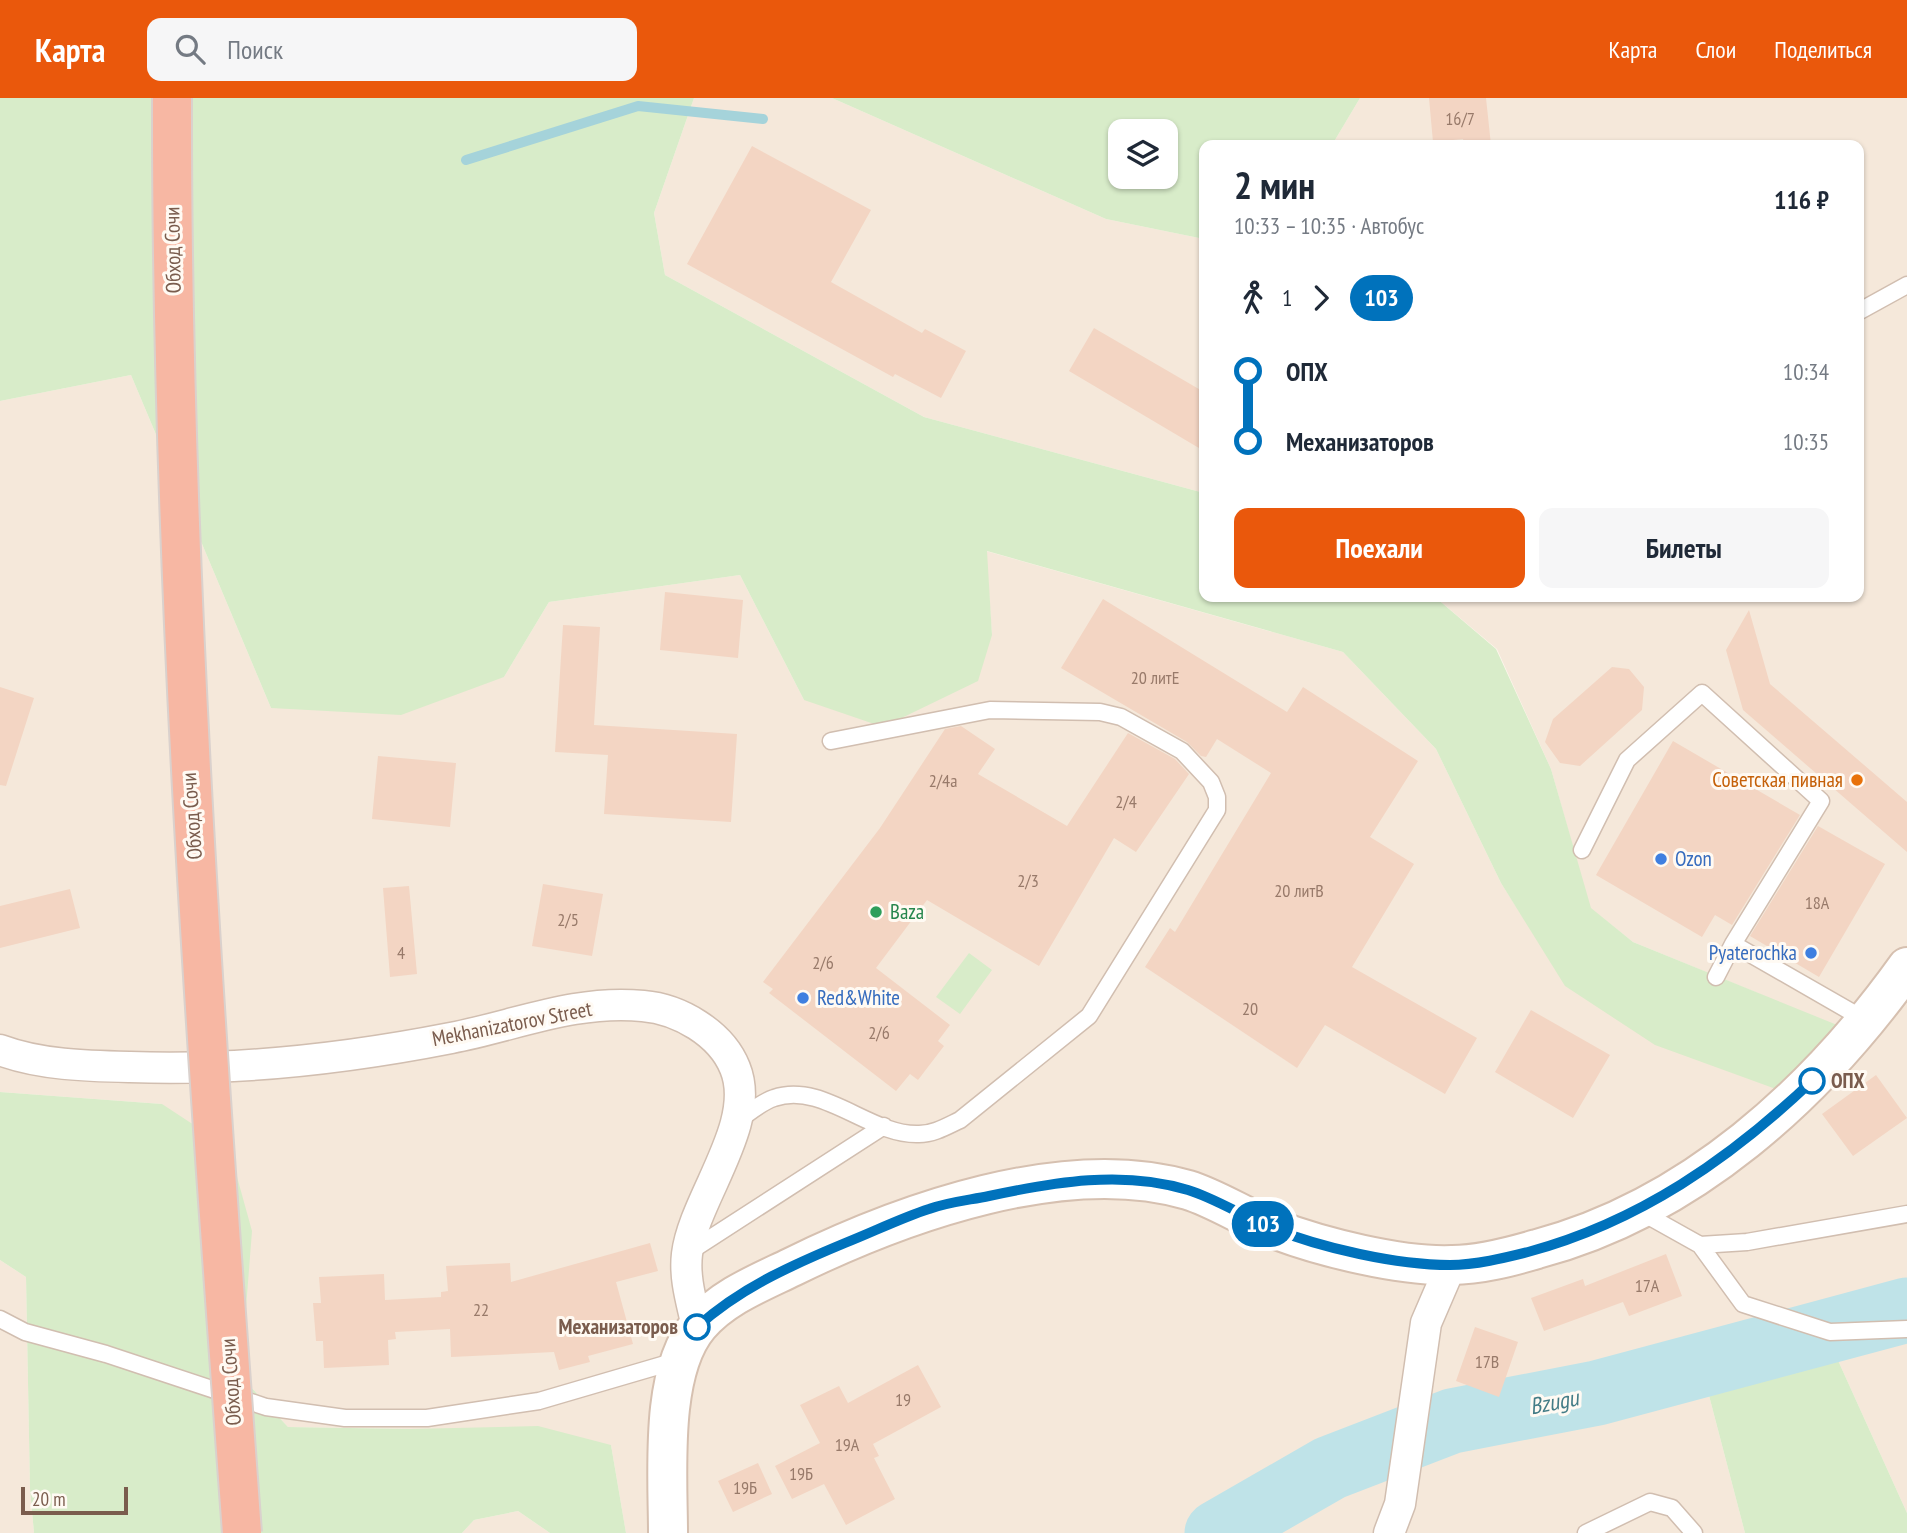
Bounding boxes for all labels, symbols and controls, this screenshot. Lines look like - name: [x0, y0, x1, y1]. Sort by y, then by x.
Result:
- search box: [147, 18, 637, 81]
- text: Карта: [35, 28, 105, 71]
- icon: search: [171, 30, 209, 68]
- text: Поиск: [227, 33, 283, 66]
- text: Карта: [1609, 34, 1657, 65]
- text: Слои: [1695, 34, 1736, 65]
- text: Поделиться: [1774, 34, 1872, 65]
- house number: 16/7: [1445, 107, 1475, 130]
- map controls: [1108, 119, 1178, 189]
- button: layers: [1108, 119, 1178, 189]
- text: 2 мин: [1234, 160, 1315, 209]
- text: 116 ₽: [1774, 183, 1829, 216]
- street label: Обход Сочи: [158, 206, 187, 294]
- text: 10:33 – 10:35 · Автобус: [1234, 211, 1424, 240]
- icon: walk: [1234, 279, 1272, 317]
- icon: forward: [1302, 279, 1340, 317]
- text: 103: [1364, 282, 1399, 313]
- text: 1: [1282, 283, 1292, 312]
- text: ОПХ: [1286, 355, 1328, 388]
- text: 10:34: [1783, 357, 1829, 386]
- text: Механизаторов: [1286, 425, 1434, 458]
- text: 10:35: [1783, 427, 1829, 456]
- button: Поехали: [1234, 508, 1525, 588]
- button: Билеты: [1539, 508, 1829, 588]
- house number: 20 литЕ: [1131, 666, 1179, 689]
- place label: Советская пивная: [1712, 766, 1843, 793]
- house number: 2/4а: [929, 769, 957, 792]
- street label: Обход Сочи: [175, 772, 208, 860]
- marker: Советская пивная: [1849, 772, 1865, 788]
- house number: 2/4: [1115, 790, 1137, 813]
- place label: Ozon: [1675, 845, 1712, 872]
- marker: Ozon: [1653, 851, 1669, 867]
- house number: 2/3: [1017, 869, 1039, 892]
- house number: 20 литВ: [1274, 879, 1324, 902]
- house number: 18А: [1805, 891, 1830, 914]
- place label: Baza: [890, 898, 924, 925]
- marker: Baza: [868, 904, 884, 920]
- house number: 2/5: [557, 908, 579, 931]
- place label: Pyaterochka: [1709, 939, 1797, 966]
- house number: 4: [397, 941, 405, 964]
- marker: Pyaterochka: [1803, 945, 1819, 961]
- house number: 2/6: [812, 951, 834, 974]
- place label: Red&White: [817, 984, 900, 1011]
- marker: Red&White: [795, 990, 811, 1006]
- street label: Mekhanizatorov Street: [430, 995, 594, 1052]
- house number: 20: [1242, 997, 1258, 1020]
- house number: 2/6: [868, 1021, 890, 1044]
- place label: ОПХ: [1831, 1067, 1865, 1094]
- marker: ОПХ: [1799, 1068, 1825, 1094]
- line badge: 103: [1223, 1201, 1303, 1247]
- text: 103: [1246, 1208, 1280, 1239]
- house number: 17А: [1635, 1274, 1660, 1297]
- house number: 22: [473, 1298, 489, 1321]
- place label: Механизаторов: [558, 1313, 678, 1340]
- marker: Механизаторов: [684, 1314, 710, 1340]
- street label: Обход Сочи: [214, 1338, 247, 1426]
- house number: 17В: [1475, 1350, 1499, 1373]
- water label: Bzugu: [1527, 1382, 1583, 1420]
- house number: 19: [895, 1388, 911, 1411]
- house number: 19А: [835, 1433, 860, 1456]
- house number: 19Б: [789, 1462, 813, 1485]
- house number: 19Б: [733, 1476, 757, 1499]
- scale bar: [21, 1484, 128, 1516]
- text: 20 m: [32, 1487, 66, 1511]

